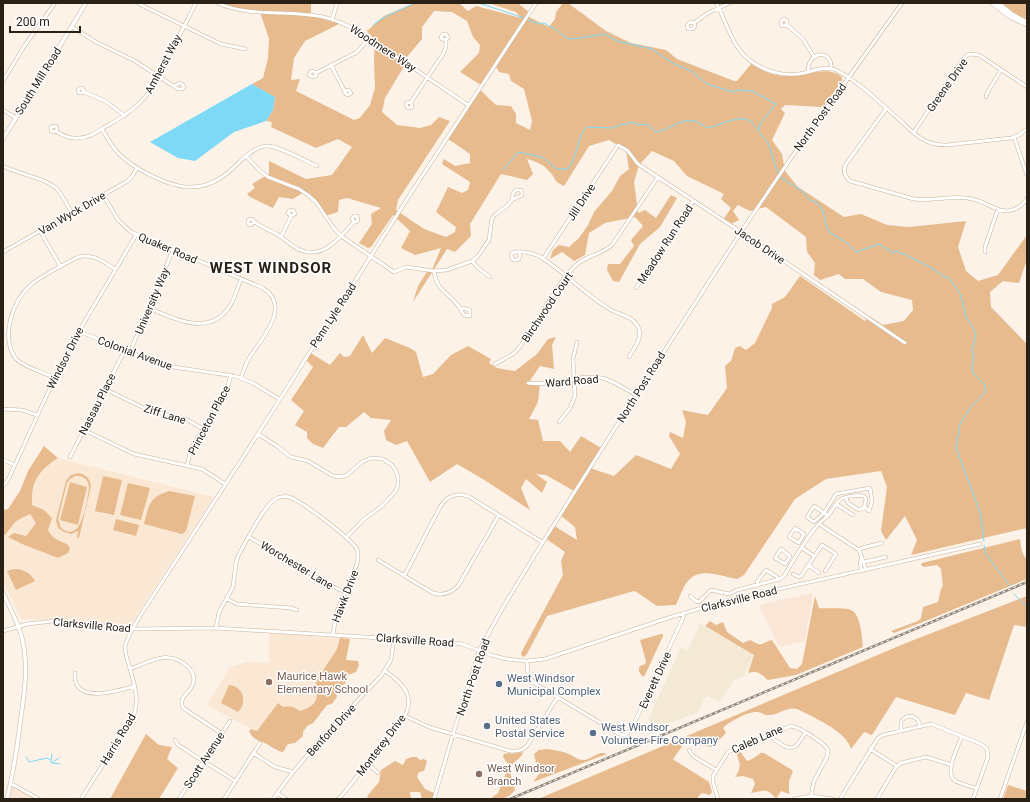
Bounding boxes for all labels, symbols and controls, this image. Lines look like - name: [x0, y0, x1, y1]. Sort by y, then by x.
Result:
- scale bar: [10, 8, 80, 34]
- text: 200 m: [16, 15, 50, 29]
- street label: Woodmere Way: [347, 22, 419, 75]
- street label: Amherst Way: [142, 32, 185, 96]
- street label: South Mill Road: [13, 45, 64, 117]
- street label: Greene Drive: [924, 56, 971, 114]
- street label: North Post Road: [791, 81, 849, 154]
- street label: Jill Drive: [565, 181, 598, 223]
- street label: Van Wyck Drive: [36, 189, 108, 238]
- street label: Meadow Run Road: [635, 202, 696, 286]
- street label: Jacob Drive: [732, 224, 787, 267]
- street label: Quaker Road: [136, 230, 199, 267]
- district label: WEST WINDSOR: [210, 259, 332, 277]
- street label: University Way: [133, 265, 173, 337]
- street label: Birchwood Court: [519, 269, 576, 345]
- street label: Penn Lyle Road: [308, 280, 359, 350]
- street label: Windsor Drive: [44, 325, 87, 391]
- street label: Colonial Avenue: [96, 334, 174, 373]
- street label: North Post Road: [614, 350, 668, 425]
- street label: Nassau Place: [76, 371, 119, 437]
- street label: Ward Road: [545, 373, 599, 390]
- street label: Princeton Place: [186, 383, 233, 457]
- street label: Ziff Lane: [142, 402, 188, 427]
- street label: Worchester Lane: [258, 539, 336, 592]
- street label: Hawk Drive: [330, 568, 361, 624]
- street label: Clarksville Road: [700, 584, 779, 615]
- street label: Clarksville Road: [53, 616, 131, 635]
- street label: Clarksville Road: [376, 631, 454, 650]
- street label: North Post Road: [454, 637, 493, 718]
- street label: Everett Drive: [637, 650, 674, 711]
- place label: Maurice Hawk Elementary School: [277, 670, 368, 696]
- place label: West Windsor Municipal Complex: [507, 672, 601, 698]
- marker: Maurice Hawk Elementary School: [264, 677, 274, 687]
- marker: West Windsor Municipal Complex: [494, 679, 504, 689]
- street label: Benford Drive: [304, 702, 359, 759]
- street label: Harris Road: [98, 711, 139, 767]
- street label: Monterey Drive: [354, 712, 409, 779]
- place label: United States Postal Service: [495, 714, 565, 740]
- marker: United States Postal Service: [482, 721, 492, 731]
- place label: West Windsor Volunteer Fire Company: [601, 721, 719, 747]
- street label: Caleb Lane: [730, 722, 785, 756]
- marker: West Windsor Volunteer Fire Company: [588, 728, 598, 738]
- street label: Scott Avenue: [181, 730, 228, 791]
- place label: West Windsor Branch: [487, 762, 555, 788]
- marker: West Windsor Branch: [474, 769, 484, 779]

